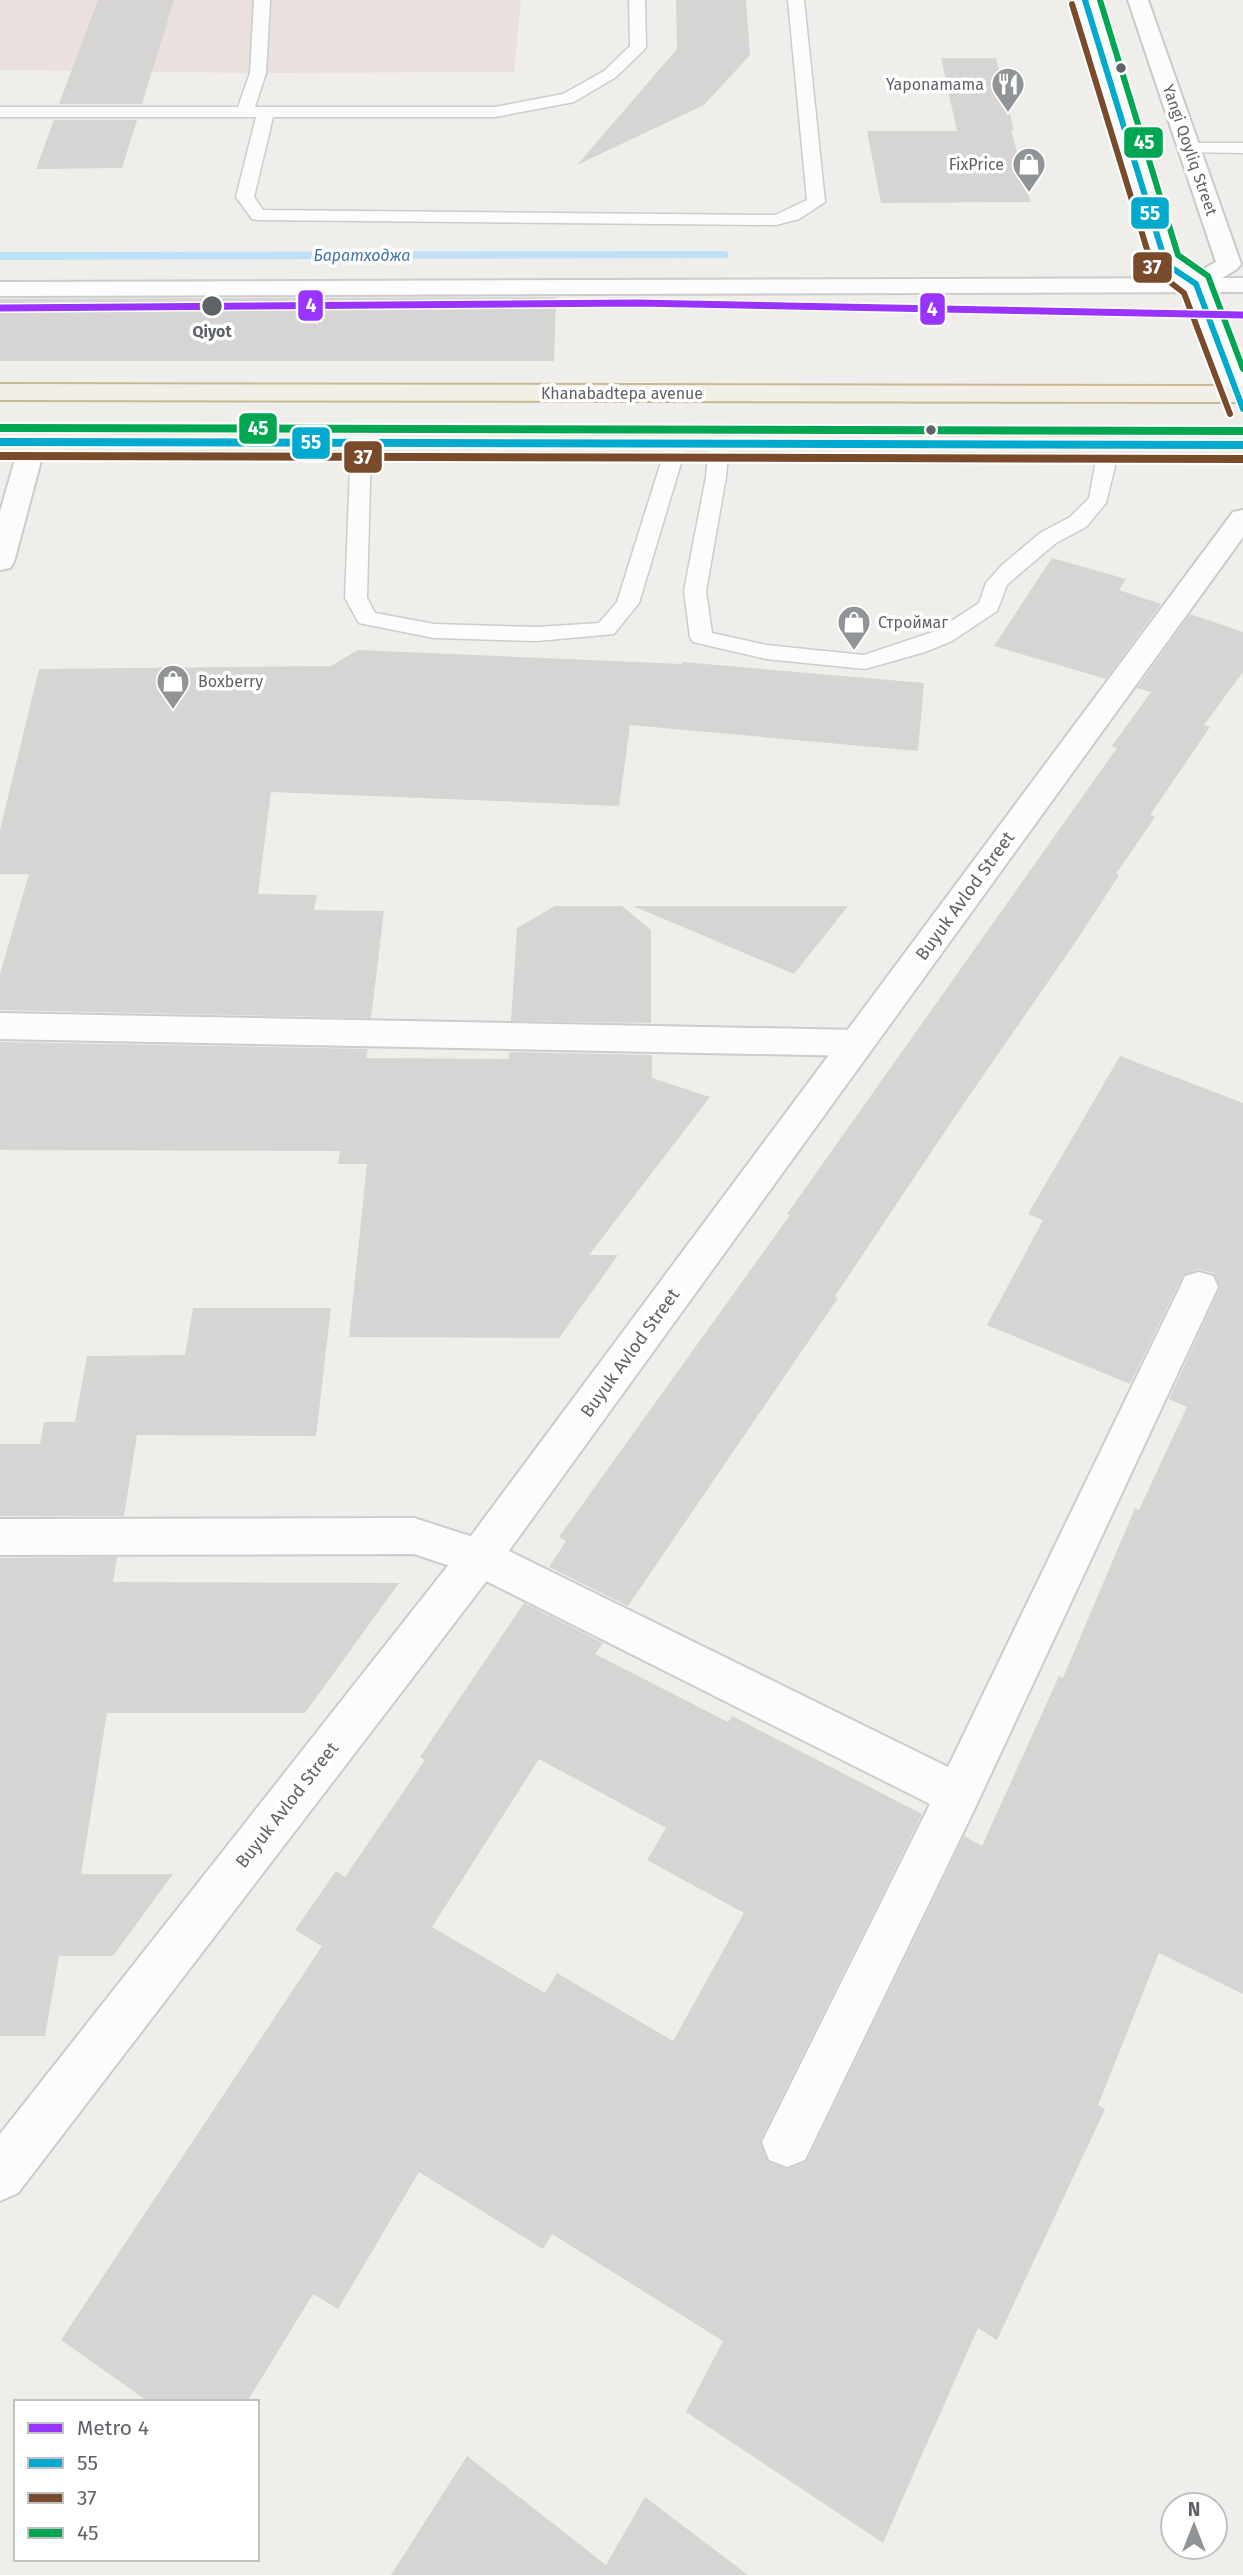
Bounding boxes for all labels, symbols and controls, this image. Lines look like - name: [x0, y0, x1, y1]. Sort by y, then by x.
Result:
- unlabelled marker: [1114, 61, 1128, 75]
- restaurant icon: Yaponamama: [989, 65, 1027, 114]
- place label: Yaponamama: [886, 75, 984, 94]
- street label: Yangi Qoyliq Street: [1159, 82, 1221, 218]
- line badge: 45: [1123, 126, 1164, 159]
- text: 45: [1134, 131, 1154, 154]
- shop icon: FixPrice: [1010, 145, 1048, 194]
- place label: FixPrice: [949, 155, 1004, 174]
- line badge: 55: [1130, 196, 1170, 230]
- text: 55: [1140, 202, 1160, 225]
- water label: Баратходжа: [314, 246, 410, 265]
- line badge: 37: [1132, 251, 1173, 284]
- text: 37: [1142, 256, 1161, 279]
- line badge: 4: [297, 289, 324, 322]
- line badge: 4: [919, 292, 946, 326]
- marker: Qiyot: [200, 294, 224, 318]
- text: 4: [306, 294, 317, 317]
- text: 4: [927, 298, 938, 321]
- place label: Qiyot: [192, 322, 232, 341]
- street label: Khanabadtepa avenue: [541, 384, 703, 403]
- line badge: 45: [238, 412, 278, 445]
- text: 45: [248, 417, 268, 440]
- unlabelled marker: [924, 423, 938, 437]
- line badge: 55: [291, 426, 331, 460]
- text: 55: [301, 431, 321, 454]
- line badge: 37: [343, 440, 383, 474]
- text: 37: [353, 446, 372, 469]
- shop icon: Строймаг: [835, 603, 873, 652]
- place label: Строймаг: [878, 613, 948, 632]
- shop icon: Boxberry: [154, 662, 192, 711]
- place label: Boxberry: [198, 672, 263, 691]
- street label: Buyuk Avlod Street: [911, 827, 1019, 965]
- street label: Buyuk Avlod Street: [576, 1284, 684, 1422]
- street label: Buyuk Avlod Street: [231, 1737, 343, 1872]
- legend: [14, 2400, 259, 2561]
- text: Metro 4: [77, 2415, 149, 2441]
- text: 55: [77, 2450, 98, 2476]
- text: 37: [77, 2485, 97, 2511]
- north arrow: [1159, 2491, 1229, 2561]
- text: N: [1188, 2498, 1200, 2521]
- text: 45: [77, 2520, 98, 2546]

